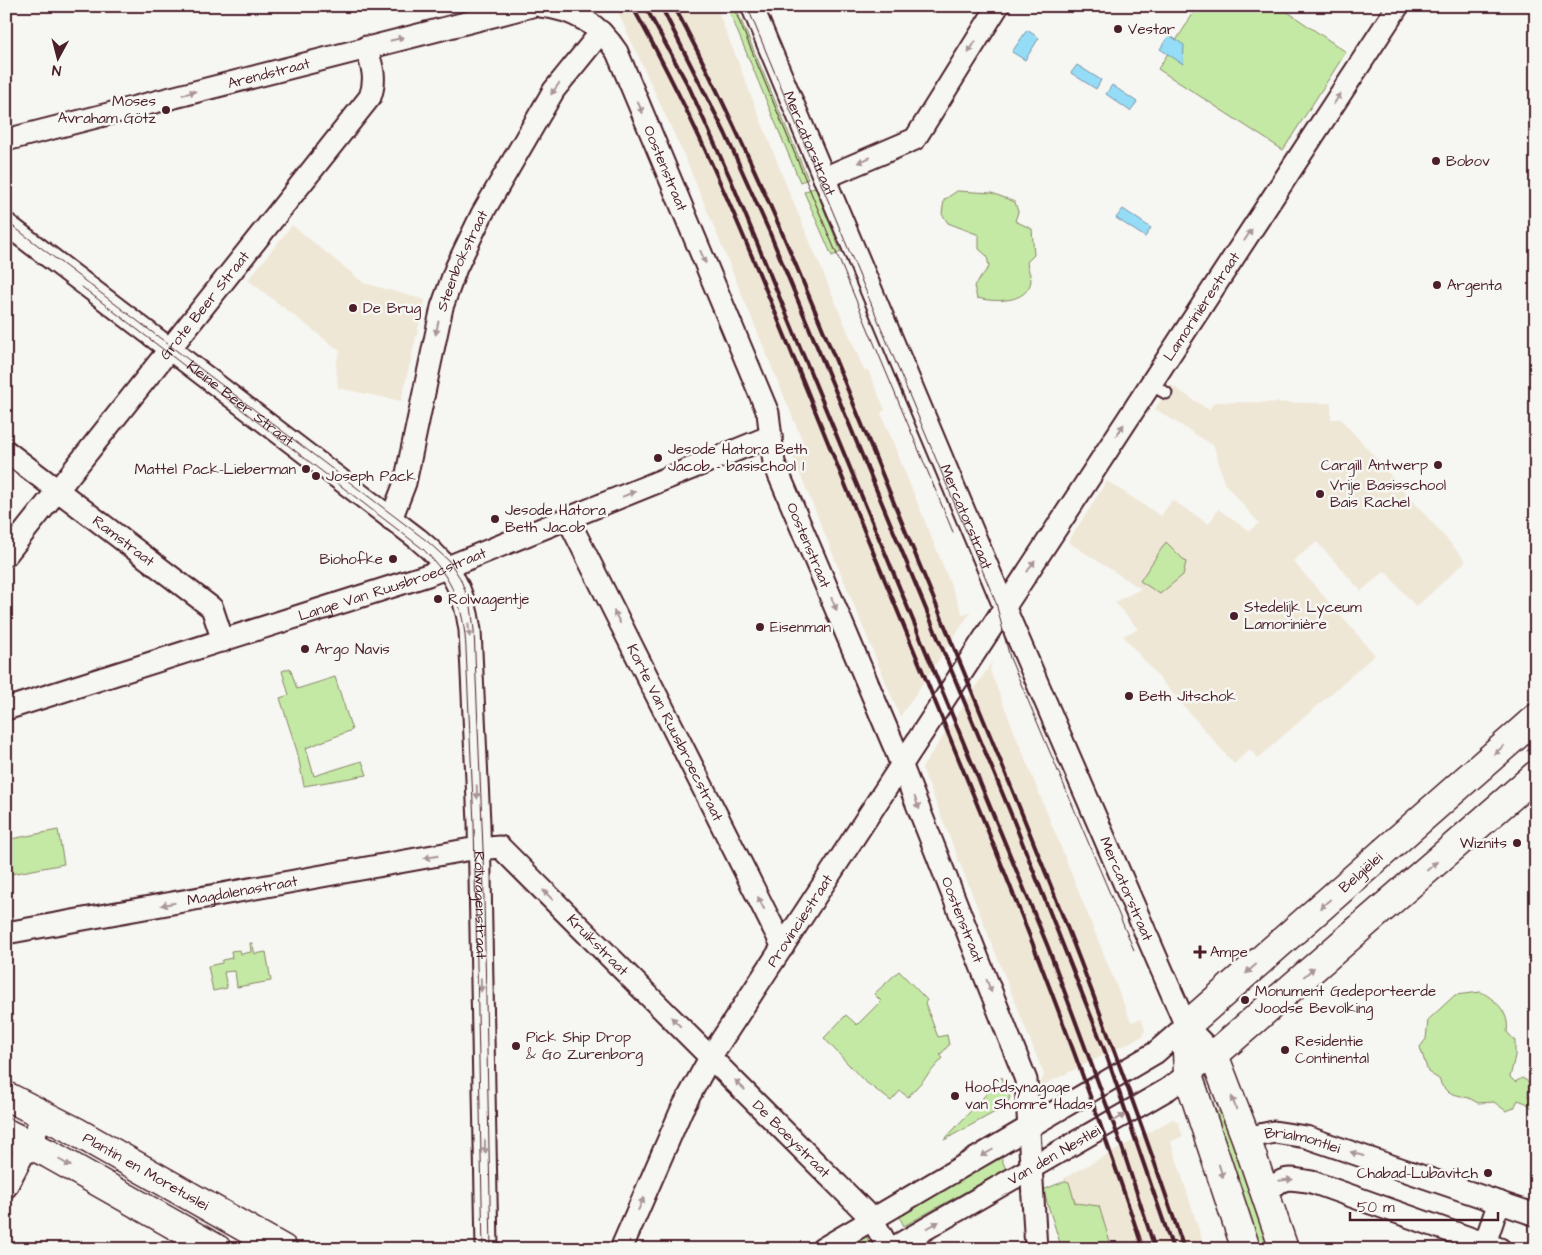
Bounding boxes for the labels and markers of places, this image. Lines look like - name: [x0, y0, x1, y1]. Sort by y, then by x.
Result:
- place label: Vestar: [1128, 19, 1175, 40]
- marker: Vestar: [1112, 23, 1124, 35]
- place label: Moses Avraham Götz: [58, 91, 157, 129]
- marker: Moses Avraham Götz: [160, 104, 172, 116]
- place label: Bobov: [1446, 151, 1490, 172]
- marker: Bobov: [1430, 155, 1442, 167]
- place label: Argenta: [1447, 275, 1502, 297]
- marker: Argenta: [1431, 279, 1443, 291]
- place label: De Brug: [363, 298, 421, 320]
- marker: De Brug: [347, 302, 359, 314]
- place label: Jesode Hatora Beth Jacob - basischool 1: [668, 439, 808, 477]
- marker: Jesode Hatora Beth Jacob - basischool 1: [652, 452, 664, 464]
- place label: Cargill Antwerp: [1321, 455, 1428, 477]
- place label: Mattel Pack-Lieberman: [134, 459, 296, 480]
- marker: Cargill Antwerp: [1432, 459, 1444, 471]
- marker: Mattel Pack-Lieberman: [300, 463, 312, 475]
- place label: Joseph Pack: [326, 466, 416, 487]
- marker: Joseph Pack: [310, 470, 322, 482]
- place label: Vrije Basisschool Bais Rachel: [1330, 475, 1446, 513]
- marker: Vrije Basisschool Bais Rachel: [1314, 488, 1326, 500]
- place label: Jesode Hatora Beth Jacob: [505, 500, 606, 538]
- marker: Jesode Hatora Beth Jacob: [489, 513, 501, 525]
- place label: Biohofke: [320, 549, 383, 570]
- marker: Biohofke: [387, 553, 399, 565]
- place label: Rolwagentje: [448, 589, 529, 611]
- marker: Rolwagentje: [432, 593, 444, 605]
- place label: Stedelijk Lyceum Lamorinière: [1244, 597, 1362, 635]
- marker: Stedelijk Lyceum Lamorinière: [1228, 610, 1240, 622]
- place label: Eisenman: [770, 617, 832, 638]
- marker: Eisenman: [754, 621, 766, 633]
- place label: Argo Navis: [315, 639, 390, 661]
- marker: Argo Navis: [299, 643, 311, 655]
- place label: Beth Jitschok: [1139, 686, 1236, 707]
- marker: Beth Jitschok: [1123, 690, 1135, 702]
- place label: Wiznits: [1460, 833, 1507, 854]
- marker: Wiznits: [1511, 837, 1523, 849]
- place label: Ampe: [1210, 942, 1248, 963]
- marker: Ampe: [1194, 946, 1206, 958]
- place label: Monument Gedeporteerde Joodse Bevolking: [1255, 981, 1436, 1020]
- marker: Monument Gedeporteerde Joodse Bevolking: [1239, 994, 1251, 1006]
- place label: Pick Ship Drop & Go Zurenborg: [526, 1027, 643, 1066]
- place label: Residentie Continental: [1295, 1031, 1369, 1069]
- marker: Pick Ship Drop & Go Zurenborg: [510, 1040, 522, 1052]
- marker: Residentie Continental: [1279, 1044, 1291, 1056]
- place label: Hoofdsynagoge van Shomre Hadas: [965, 1077, 1094, 1115]
- marker: Hoofdsynagoge van Shomre Hadas: [949, 1090, 961, 1102]
- place label: Chabad-Lubavitch: [1357, 1163, 1479, 1184]
- marker: Chabad-Lubavitch: [1482, 1167, 1494, 1179]

